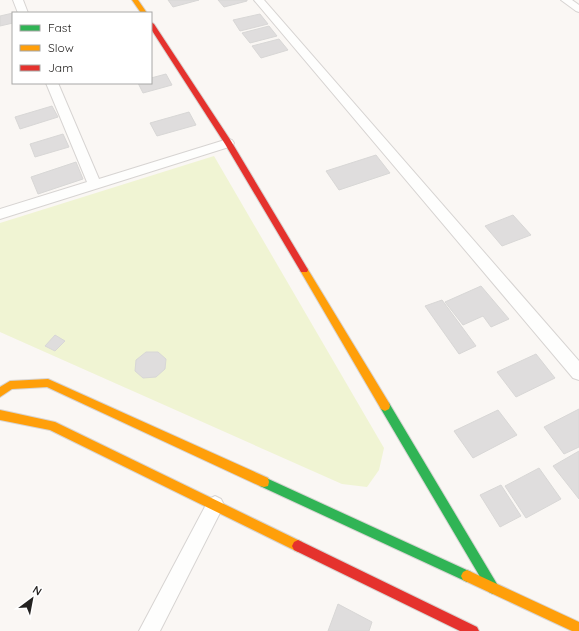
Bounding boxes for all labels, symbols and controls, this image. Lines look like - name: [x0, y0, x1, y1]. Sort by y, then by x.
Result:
- legend: [12, 12, 152, 84]
- text: Fast: [48, 20, 72, 35]
- text: Slow: [48, 40, 74, 55]
- text: Jam: [48, 60, 73, 75]
- north arrow: [12, 579, 52, 619]
- text: N: [30, 582, 44, 599]

